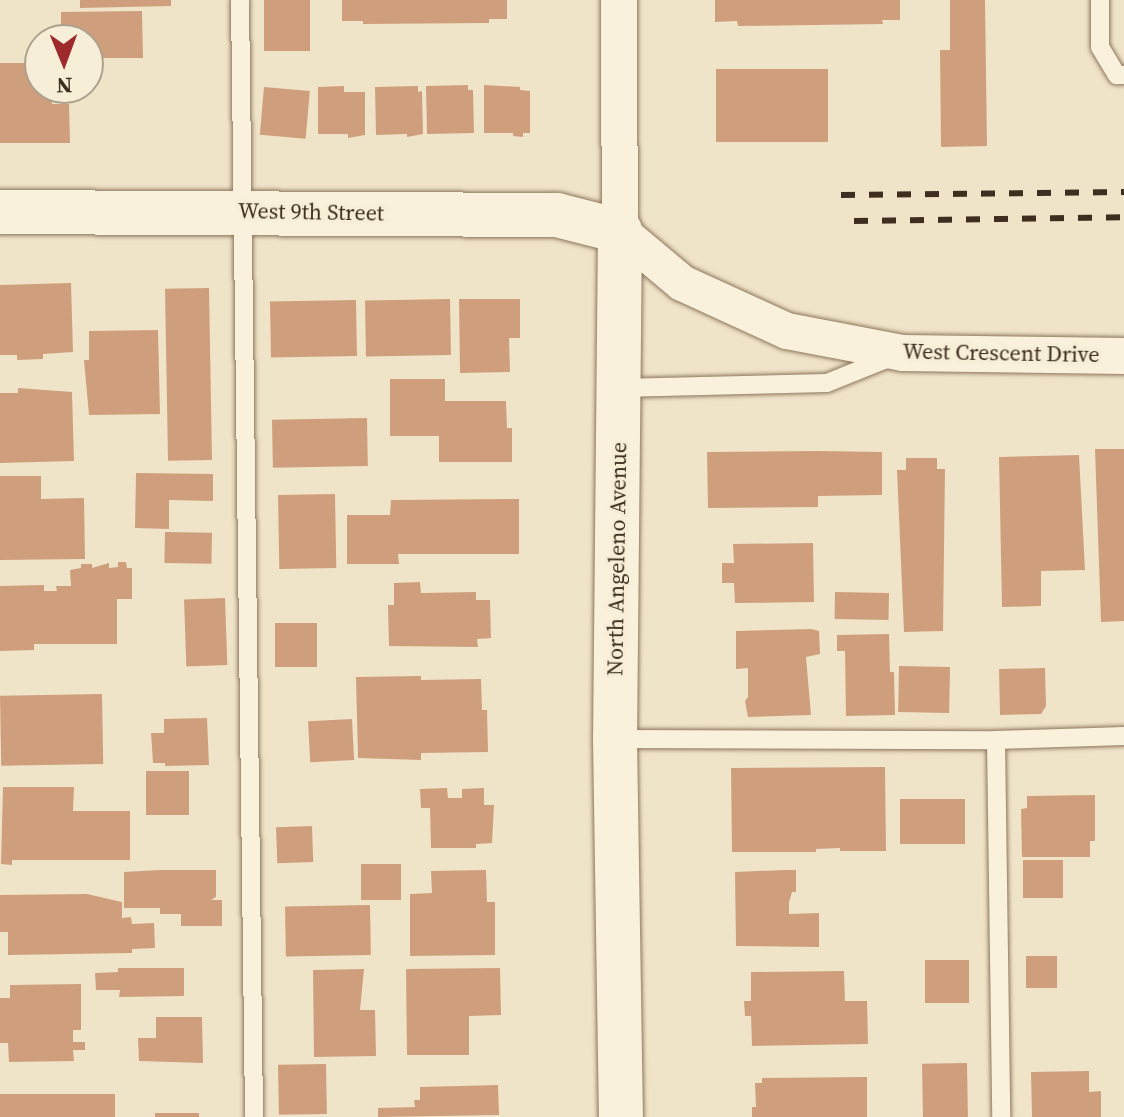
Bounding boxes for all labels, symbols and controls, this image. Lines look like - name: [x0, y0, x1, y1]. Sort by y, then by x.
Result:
- north arrow: [24, 24, 104, 104]
- text: N: [56, 71, 73, 101]
- street label: West 9th Street: [238, 198, 384, 226]
- street label: West Crescent Drive: [902, 338, 1100, 368]
- street label: North Angeleno Avenue: [602, 442, 632, 676]

